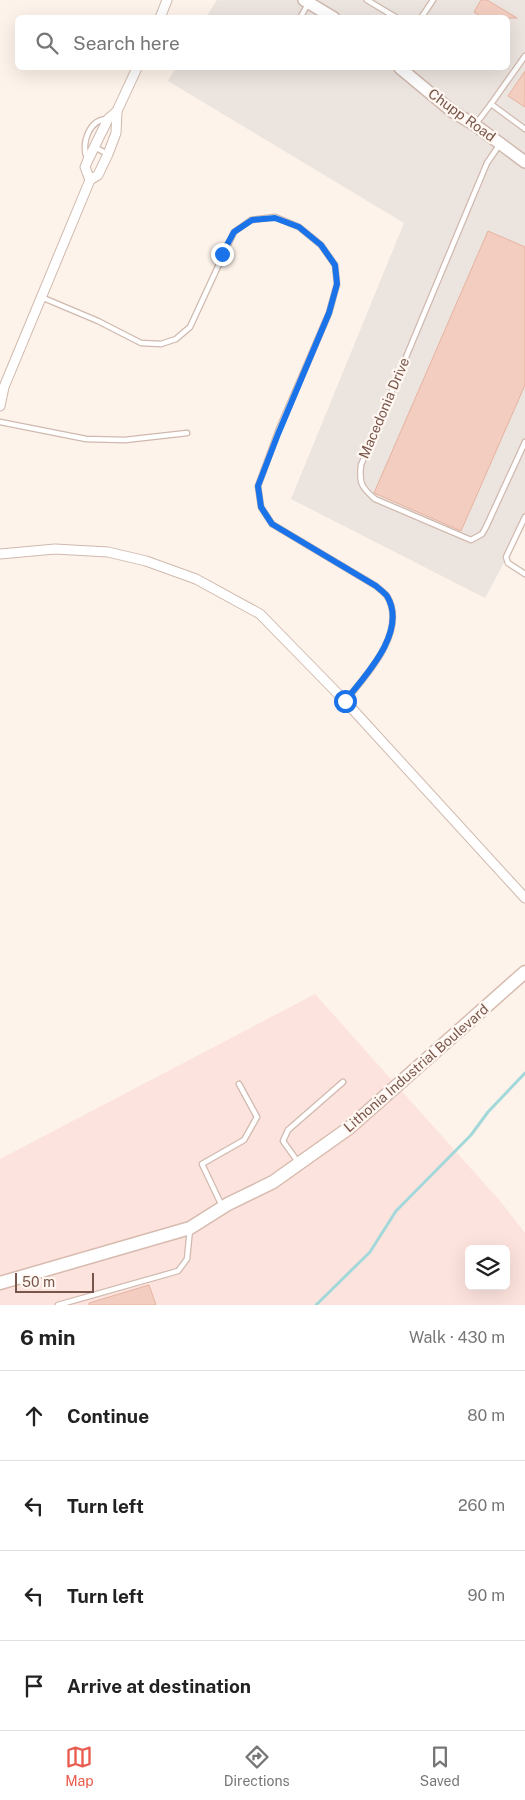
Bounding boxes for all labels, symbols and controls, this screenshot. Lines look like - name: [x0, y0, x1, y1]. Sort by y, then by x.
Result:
- search box: [15, 15, 510, 70]
- icon: search: [33, 29, 61, 57]
- text: Search here: [73, 32, 180, 54]
- street label: Chupp Road: [425, 85, 499, 145]
- route end: [211, 243, 234, 266]
- street label: Macedonia Drive: [356, 355, 412, 461]
- route start: [334, 690, 357, 713]
- street label: Lithonia Industrial Boulevard: [340, 1001, 492, 1135]
- map controls: [465, 1245, 510, 1290]
- button: layers: [465, 1245, 510, 1290]
- scale bar: [15, 1270, 94, 1293]
- text: 50 m: [22, 1274, 55, 1290]
- text: 6 min: [20, 1325, 76, 1350]
- text: Walk · 430 m: [409, 1328, 505, 1347]
- icon: ahead: [20, 1402, 48, 1430]
- text: Continue: [67, 1405, 149, 1427]
- text: 80 m: [467, 1406, 505, 1425]
- icon: left: [20, 1492, 48, 1520]
- text: Turn left: [67, 1495, 144, 1517]
- text: 260 m: [458, 1496, 505, 1515]
- icon: left: [20, 1582, 48, 1610]
- text: Turn left: [67, 1585, 144, 1607]
- text: 90 m: [468, 1586, 505, 1605]
- icon: arrive: [20, 1672, 48, 1700]
- text: Arrive at destination: [67, 1675, 251, 1697]
- tab: Map: [65, 1743, 94, 1789]
- tab: Directions: [224, 1743, 290, 1789]
- tab: Saved: [420, 1743, 460, 1789]

